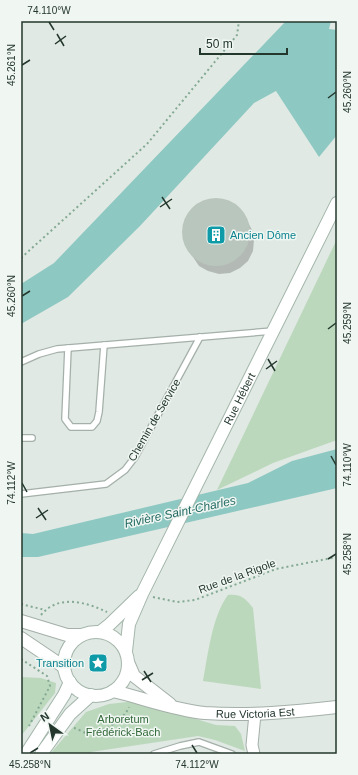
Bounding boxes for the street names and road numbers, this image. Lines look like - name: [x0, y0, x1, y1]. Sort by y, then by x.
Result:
- street label: Rue Hébert: [221, 371, 257, 427]
- street label: Chemin de Service: [126, 377, 182, 463]
- street label: Rue de la Rigole: [197, 556, 277, 596]
- street label: Rue Victoria Est: [216, 705, 295, 720]

